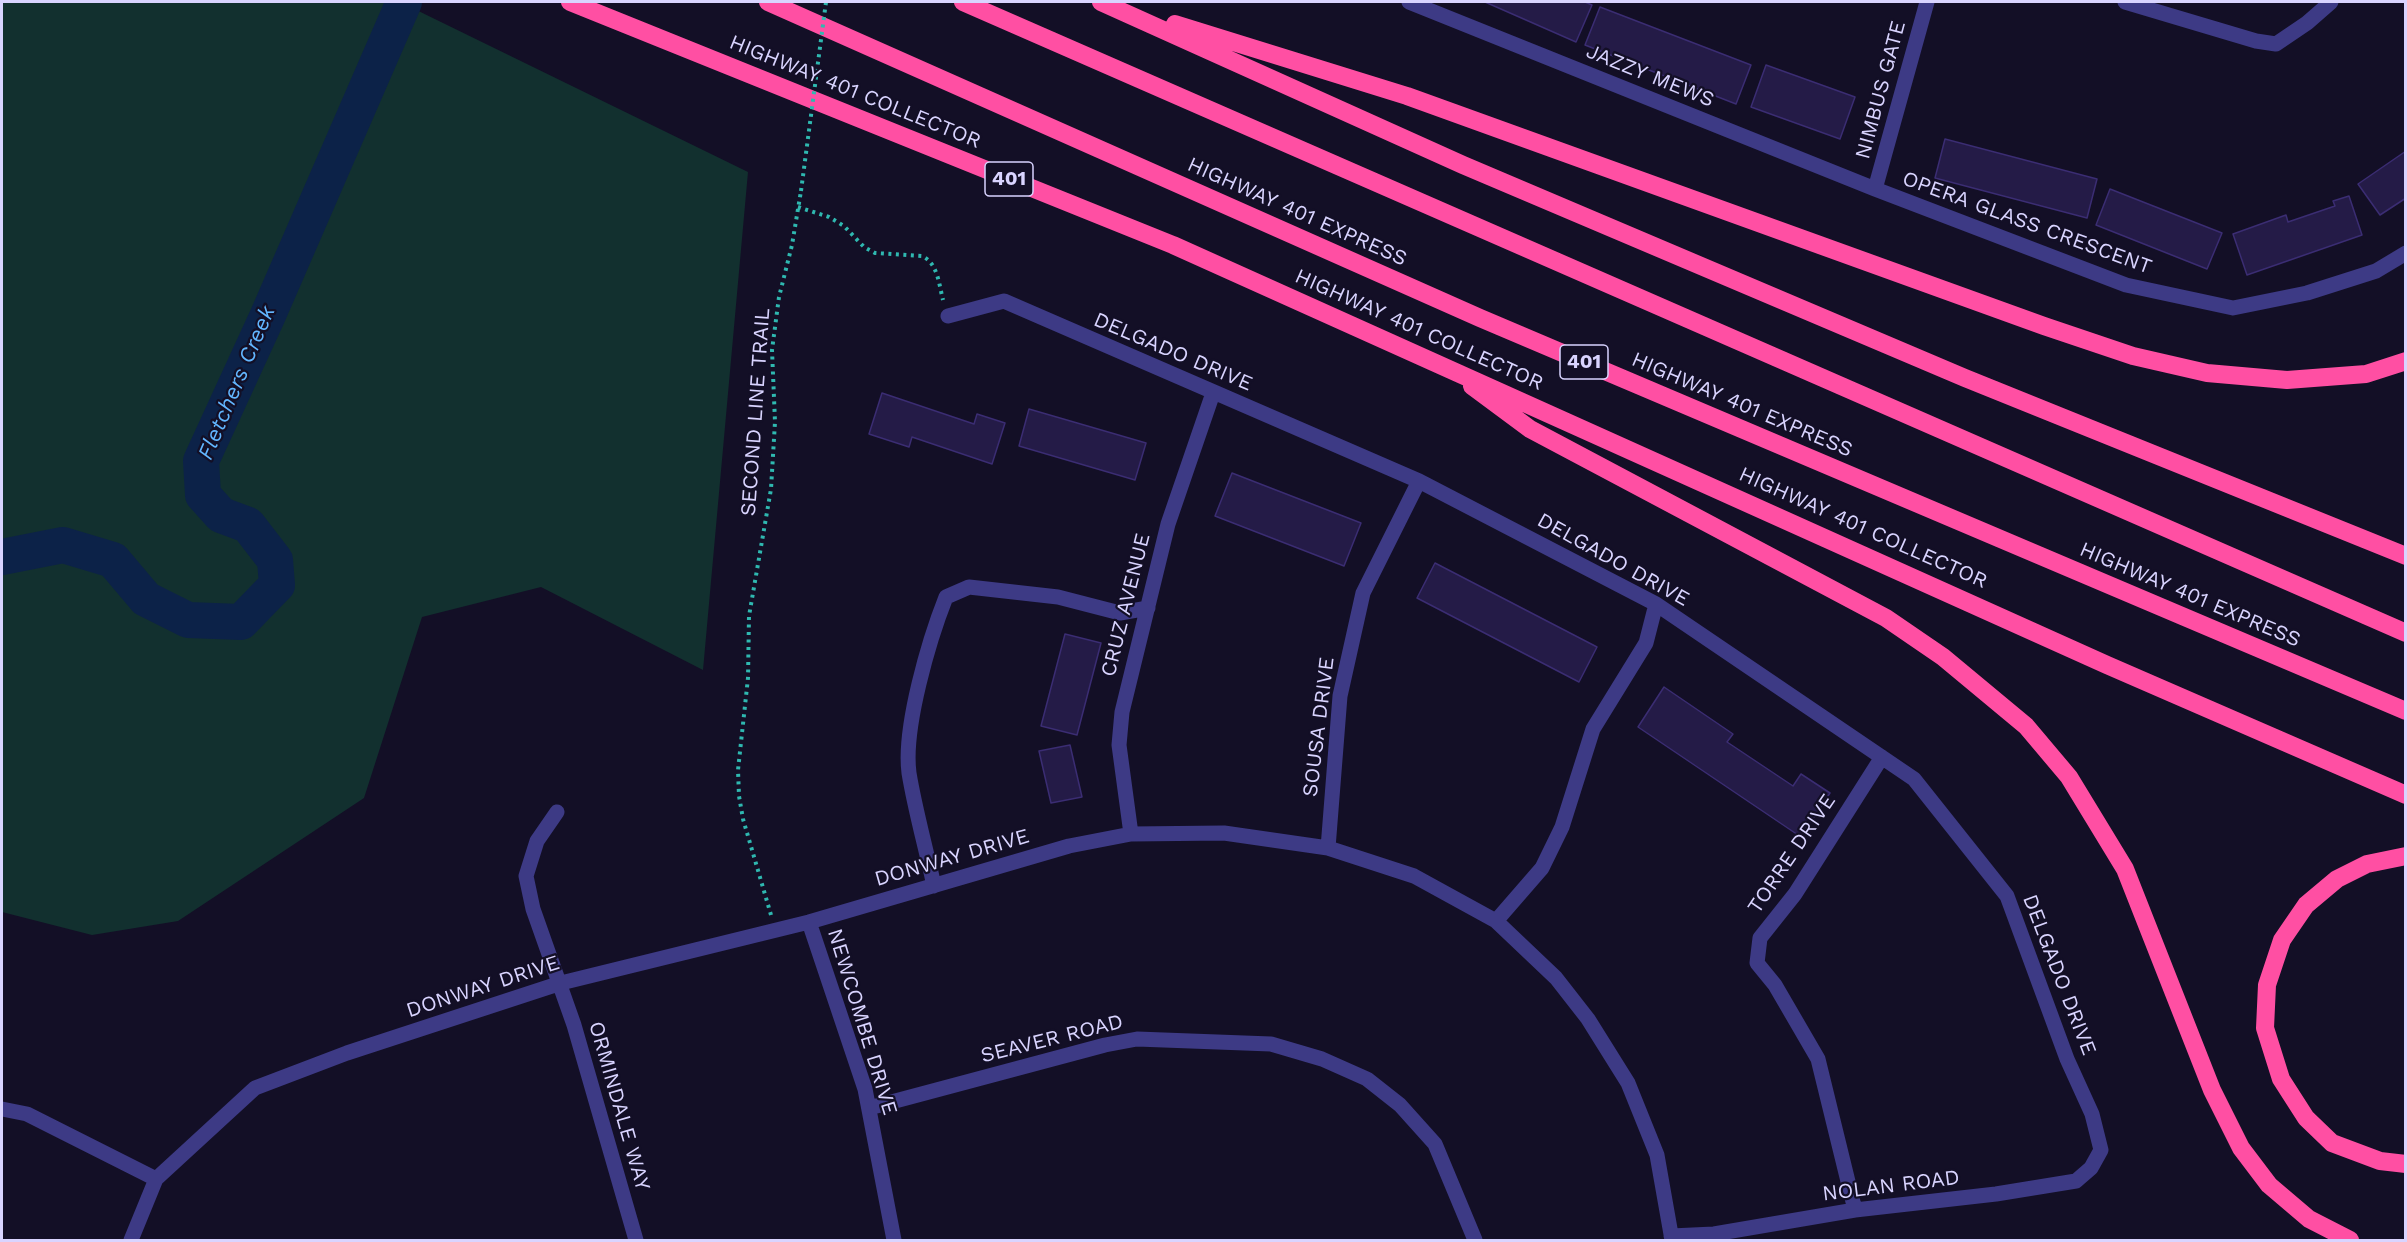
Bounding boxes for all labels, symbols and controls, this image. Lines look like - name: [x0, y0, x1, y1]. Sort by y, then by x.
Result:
- street label: NIMBUS GATE: [1850, 18, 1912, 162]
- street label: HIGHWAY 401 COLLECTOR: [726, 30, 984, 154]
- street label: JAZZY MEWS: [1582, 39, 1718, 113]
- street label: HIGHWAY 401 EXPRESS: [1183, 152, 1411, 272]
- road number: 401: [985, 162, 1033, 196]
- street label: OPERA GLASS CRESCENT: [1899, 166, 2155, 280]
- street label: HIGHWAY 401 COLLECTOR: [1291, 264, 1547, 396]
- water label: Fletchers Creek: [193, 302, 281, 464]
- street label: SECOND LINE TRAIL: [736, 307, 776, 517]
- street label: DELGADO DRIVE: [1090, 307, 1256, 397]
- road number: 401: [1560, 345, 1608, 379]
- street label: HIGHWAY 401 EXPRESS: [1628, 347, 1856, 463]
- street label: HIGHWAY 401 COLLECTOR: [1735, 462, 1991, 594]
- street label: DELGADO DRIVE: [1533, 508, 1693, 612]
- street label: CRUZ AVENUE: [1096, 531, 1156, 679]
- street label: HIGHWAY 401 EXPRESS: [2076, 537, 2304, 653]
- street label: SOUSA DRIVE: [1298, 656, 1340, 798]
- street label: TORRE DRIVE: [1743, 789, 1841, 919]
- street label: DONWAY DRIVE: [872, 824, 1032, 892]
- street label: DELGADO DRIVE: [2017, 891, 2101, 1059]
- street label: NEWCOMBE DRIVE: [822, 926, 902, 1118]
- street label: DONWAY DRIVE: [403, 950, 563, 1024]
- street label: SEAVER ROAD: [978, 1009, 1126, 1069]
- street label: ORMINDALE WAY: [583, 1019, 655, 1193]
- street label: NOLAN ROAD: [1821, 1165, 1961, 1207]

